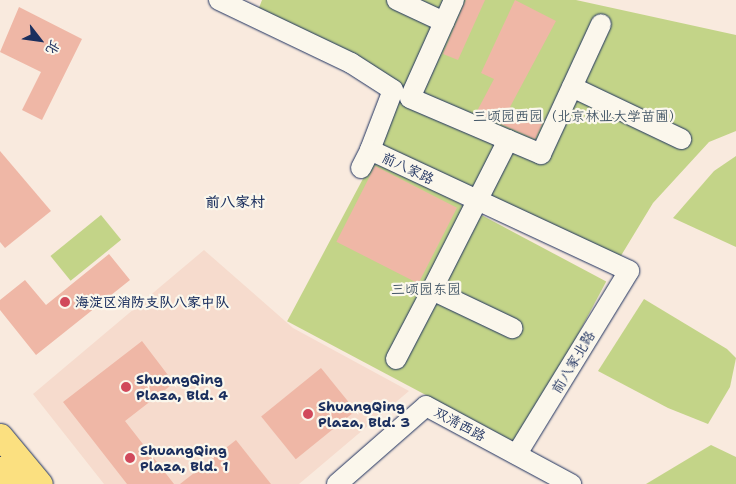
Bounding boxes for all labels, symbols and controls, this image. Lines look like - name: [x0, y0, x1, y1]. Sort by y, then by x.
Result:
- north arrow: [15, 15, 65, 65]
- text: 北: [42, 37, 64, 58]
- park label: 三顷园西园（北京林业大学苗圃）: [473, 108, 683, 124]
- street label: 前八家路: [379, 149, 437, 187]
- district label: 前八家村: [205, 194, 265, 212]
- park label: 三顷园东园: [391, 281, 461, 297]
- place label: 海淀区消防支队八家中队: [75, 294, 229, 310]
- marker: 海淀区消防支队八家中队: [59, 296, 71, 308]
- street label: 前八家北路: [548, 328, 598, 396]
- place label: ShuangQing Plaza, Bld. 4: [136, 371, 228, 404]
- marker: ShuangQing Plaza, Bld. 4: [120, 381, 132, 393]
- place label: ShuangQing Plaza, Bld. 3: [318, 398, 410, 431]
- street label: 双清西路: [431, 403, 489, 445]
- marker: ShuangQing Plaza, Bld. 3: [302, 408, 314, 420]
- place label: ShuangQing Plaza, Bld. 1: [140, 442, 229, 474]
- marker: ShuangQing Plaza, Bld. 1: [124, 452, 136, 464]

